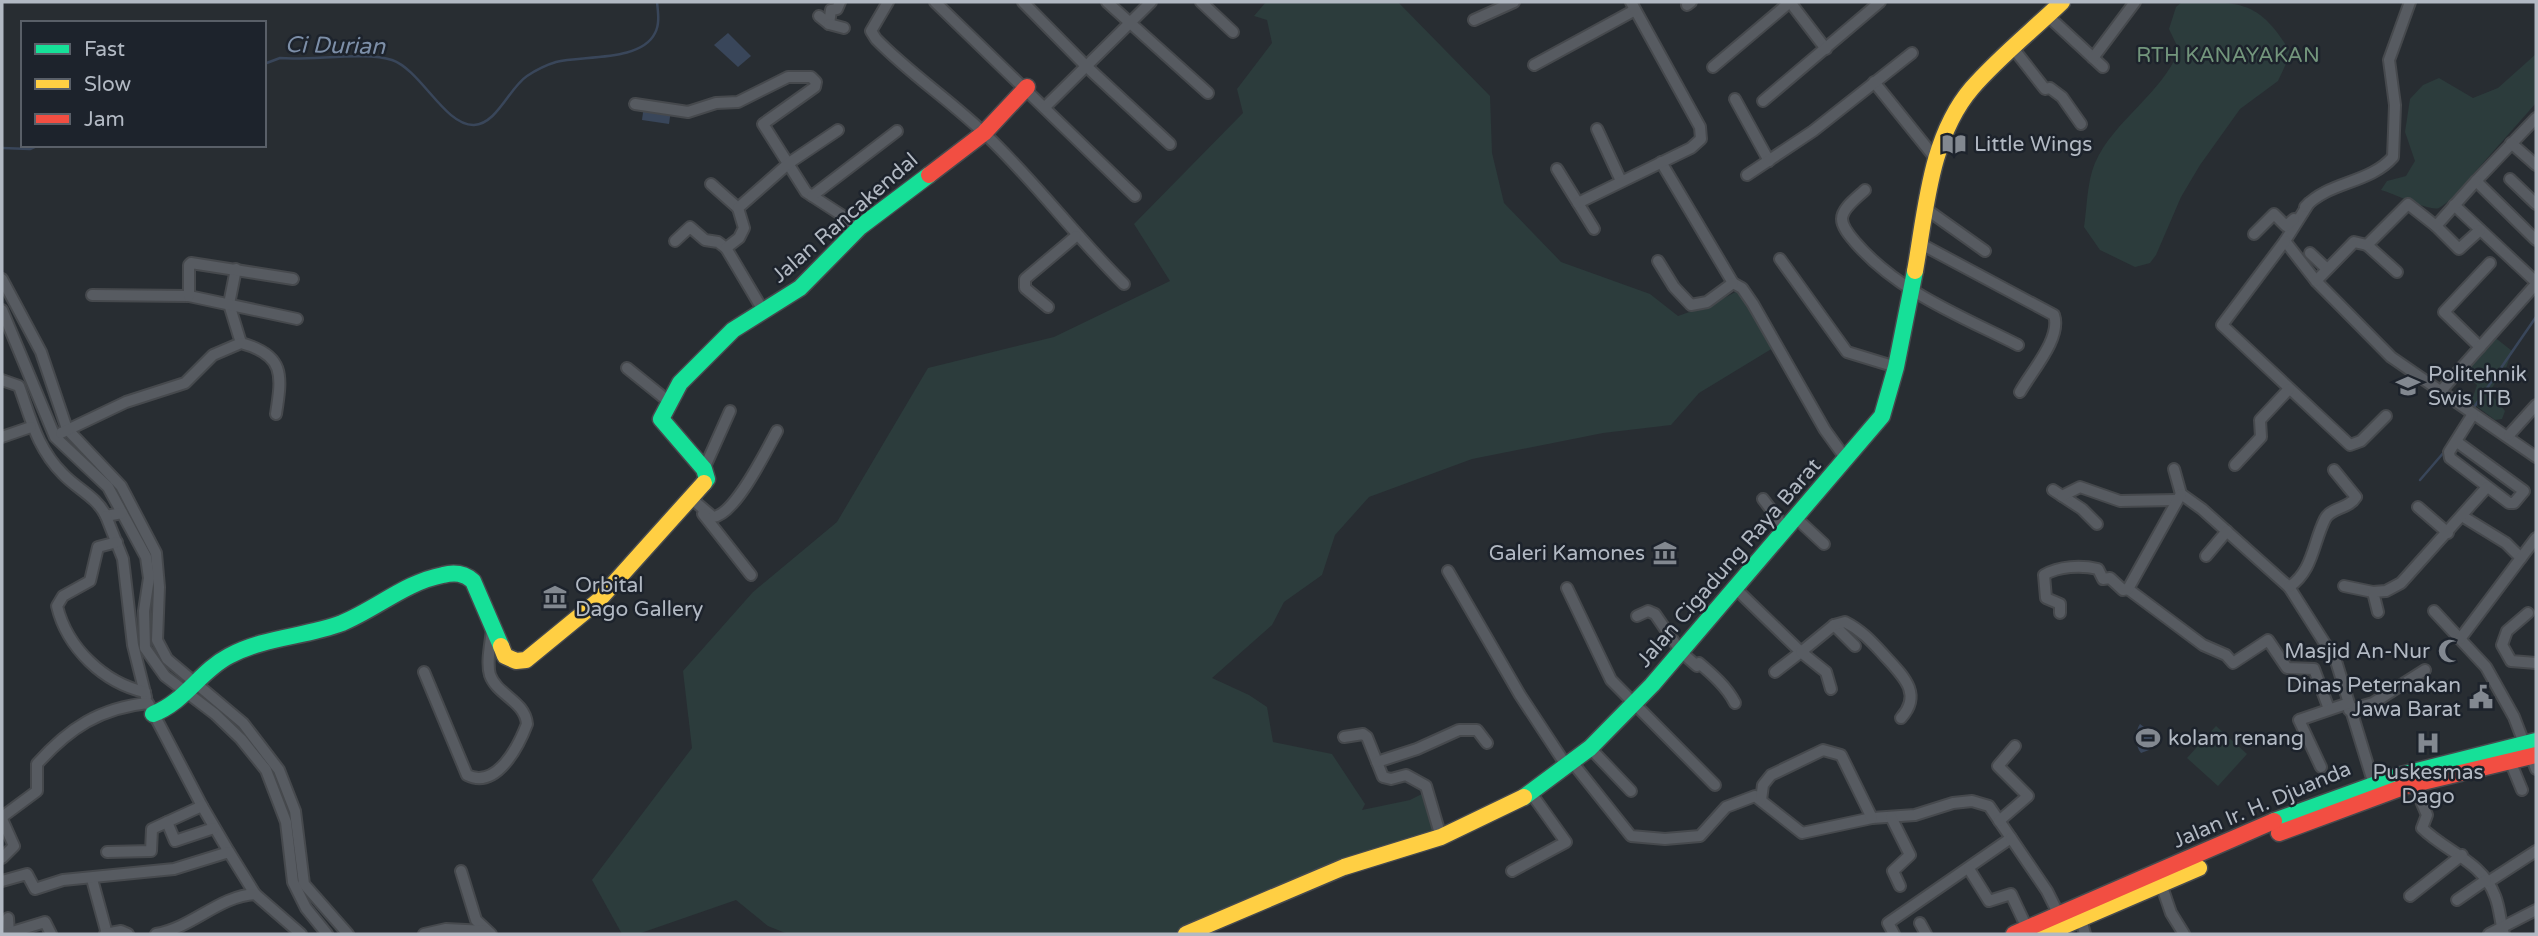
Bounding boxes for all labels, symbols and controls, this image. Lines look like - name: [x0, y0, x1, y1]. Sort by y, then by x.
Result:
- legend: [21, 21, 266, 147]
- water label: Ci Durian: [285, 31, 386, 61]
- text: Fast: [84, 37, 125, 62]
- park label: RTH KANAYAKAN: [2136, 43, 2320, 68]
- text: Slow: [84, 72, 132, 97]
- text: Jam: [84, 107, 125, 132]
- library icon: Little Wings: [1940, 130, 1968, 158]
- place label: Little Wings: [1974, 132, 2092, 157]
- street label: Jalan Rancakendal: [767, 148, 923, 288]
- place label: Politehnik Swis ITB: [2428, 362, 2527, 411]
- school or university icon: Politehnik Swis ITB: [2394, 372, 2422, 400]
- street label: Jalan Cigadung Raya Barat: [1632, 454, 1826, 672]
- museum icon: Galeri Kamones: [1651, 539, 1679, 567]
- place label: Galeri Kamones: [1489, 541, 1645, 566]
- place label: Orbital Dago Gallery: [575, 573, 703, 622]
- museum icon: Orbital Dago Gallery: [541, 583, 569, 611]
- mosque icon: Masjid An-Nur: [2436, 637, 2464, 665]
- place label: Masjid An-Nur: [2284, 639, 2430, 664]
- place label: Dinas Peternakan Jawa Barat: [2286, 673, 2461, 722]
- public building icon: Dinas Peternakan Jawa Barat: [2467, 683, 2495, 711]
- sports icon: kolam renang: [2134, 724, 2162, 752]
- place label: kolam renang: [2168, 726, 2304, 751]
- hospital icon: Puskesmas Dago: [2414, 729, 2442, 757]
- street label: Jalan Ir. H. Djuanda: [2169, 756, 2355, 854]
- place label: Puskesmas Dago: [2372, 760, 2484, 809]

